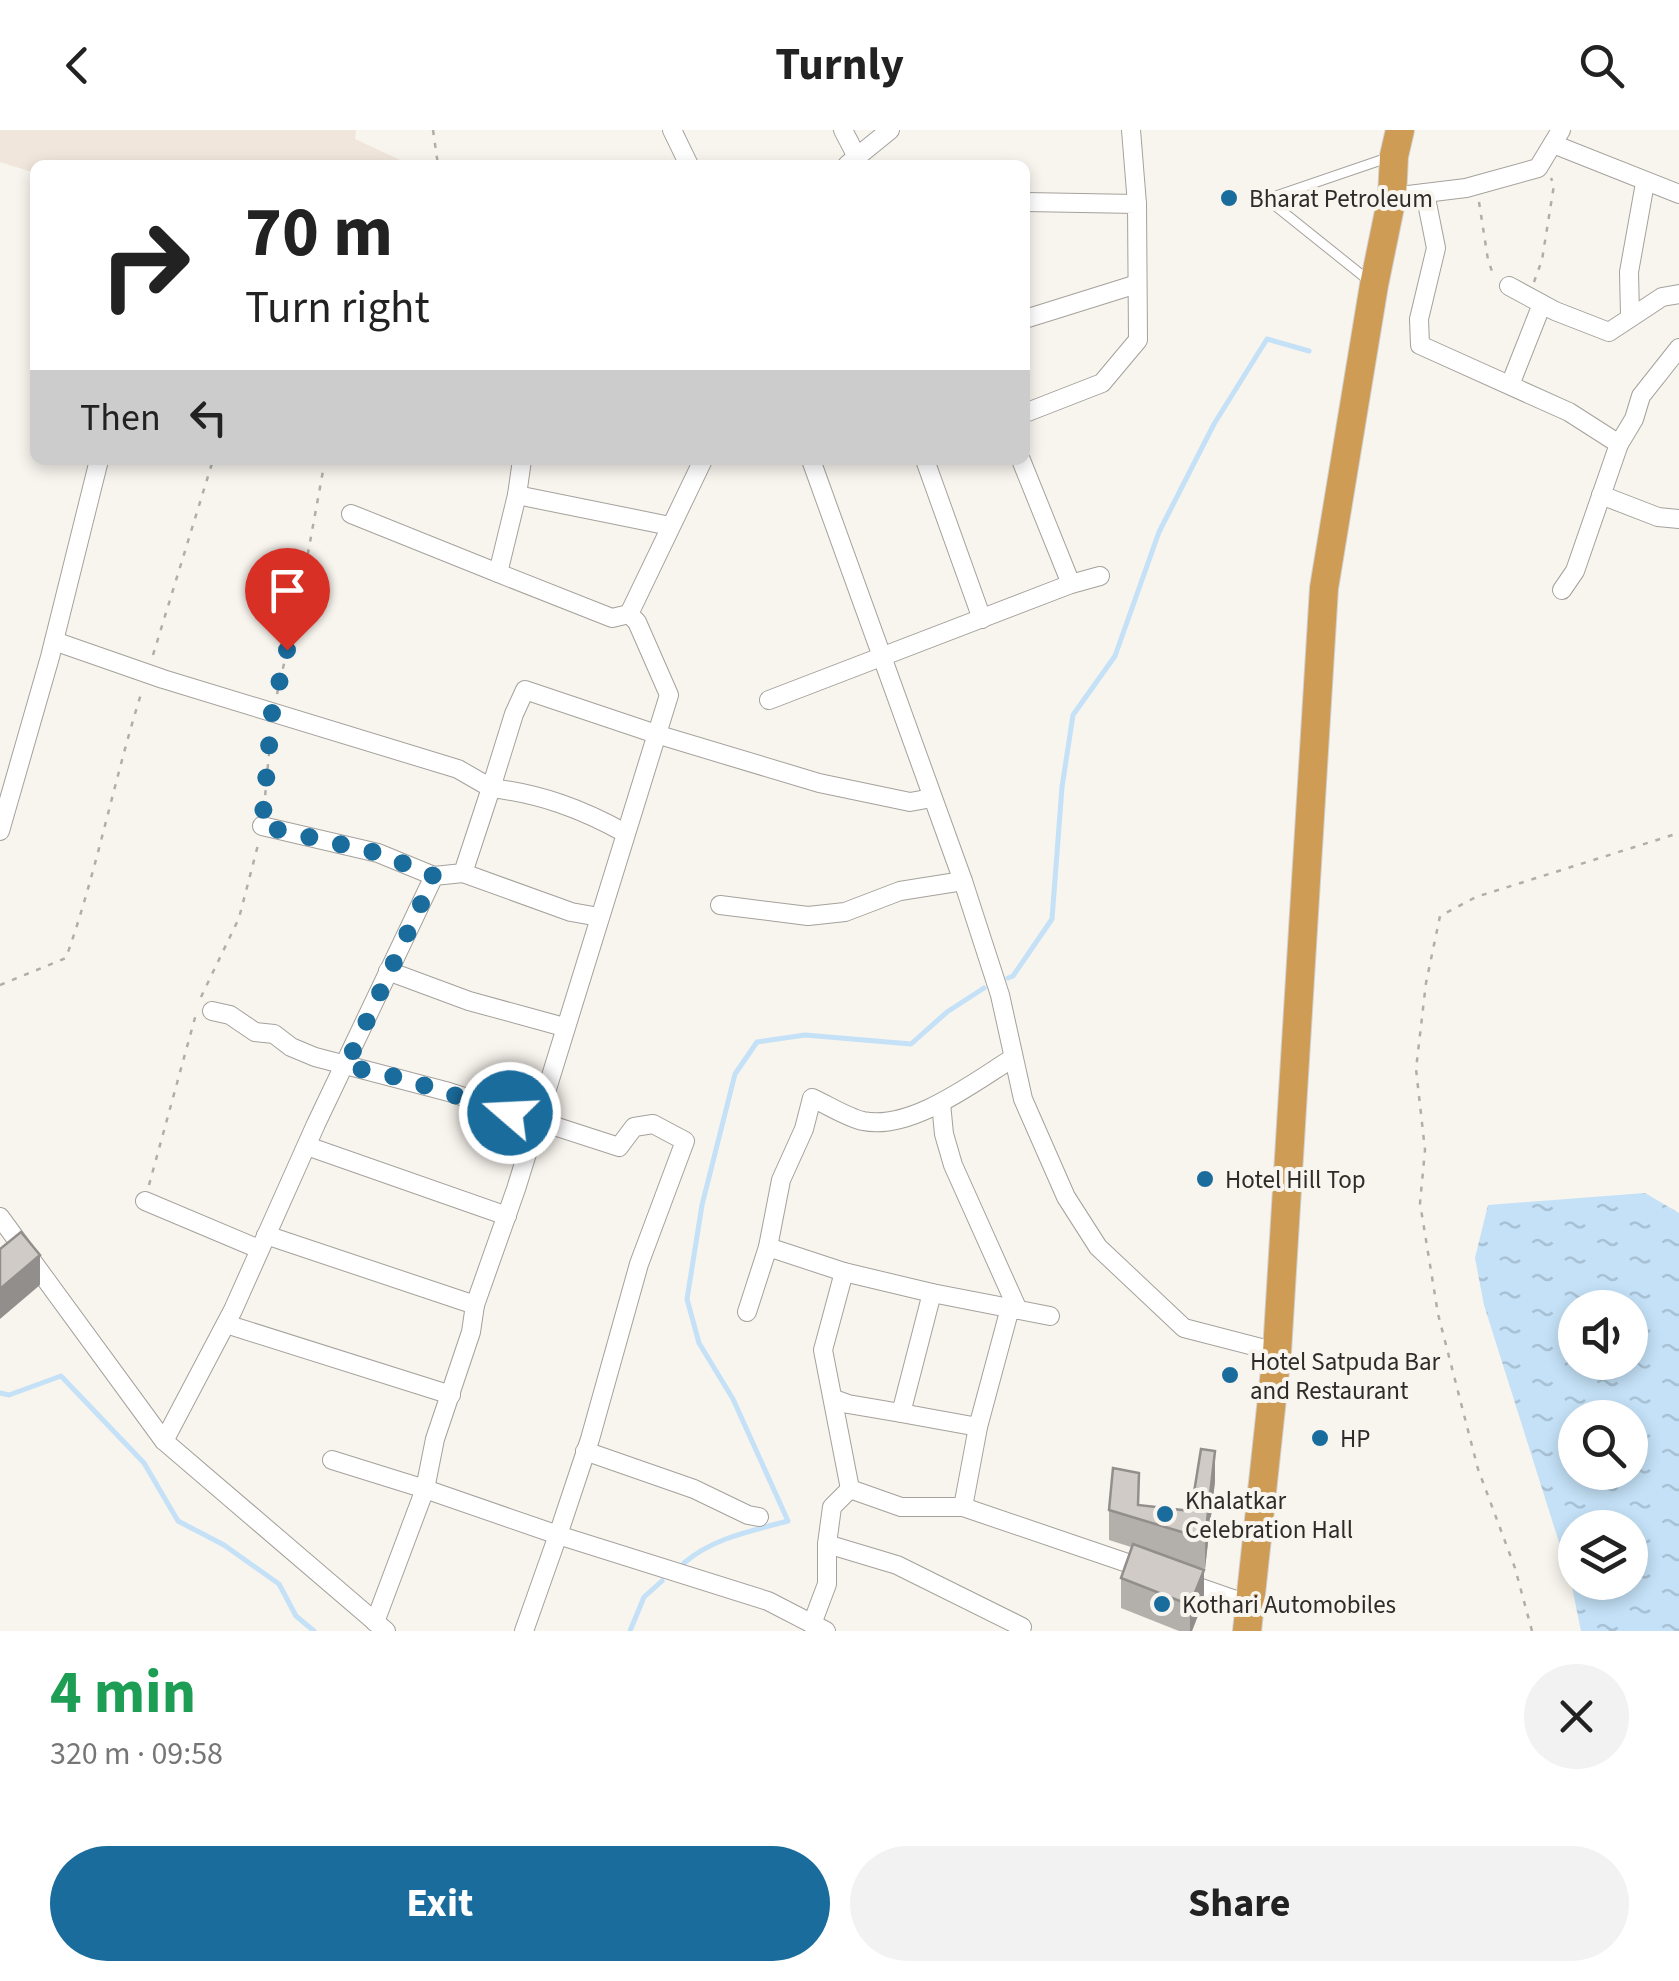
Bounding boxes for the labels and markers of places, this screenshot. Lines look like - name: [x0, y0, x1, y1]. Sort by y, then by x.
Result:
- place label: Bharat Petroleum: [1249, 181, 1433, 217]
- marker: Bharat Petroleum: [1218, 187, 1240, 209]
- pin: [245, 548, 330, 651]
- place label: Hotel Hill Top: [1225, 1162, 1366, 1198]
- marker: Hotel Hill Top: [1194, 1168, 1216, 1190]
- place label: Hotel Satpuda Bar and Restaurant: [1250, 1344, 1441, 1409]
- marker: Hotel Satpuda Bar and Restaurant: [1219, 1364, 1241, 1386]
- place label: HP: [1340, 1421, 1370, 1457]
- marker: HP: [1309, 1427, 1331, 1449]
- place label: Khalatkar Celebration Hall: [1185, 1483, 1353, 1548]
- marker: Khalatkar Celebration Hall: [1154, 1503, 1176, 1525]
- place label: Kothari Automobiles: [1182, 1587, 1396, 1623]
- marker: Kothari Automobiles: [1151, 1593, 1173, 1615]

